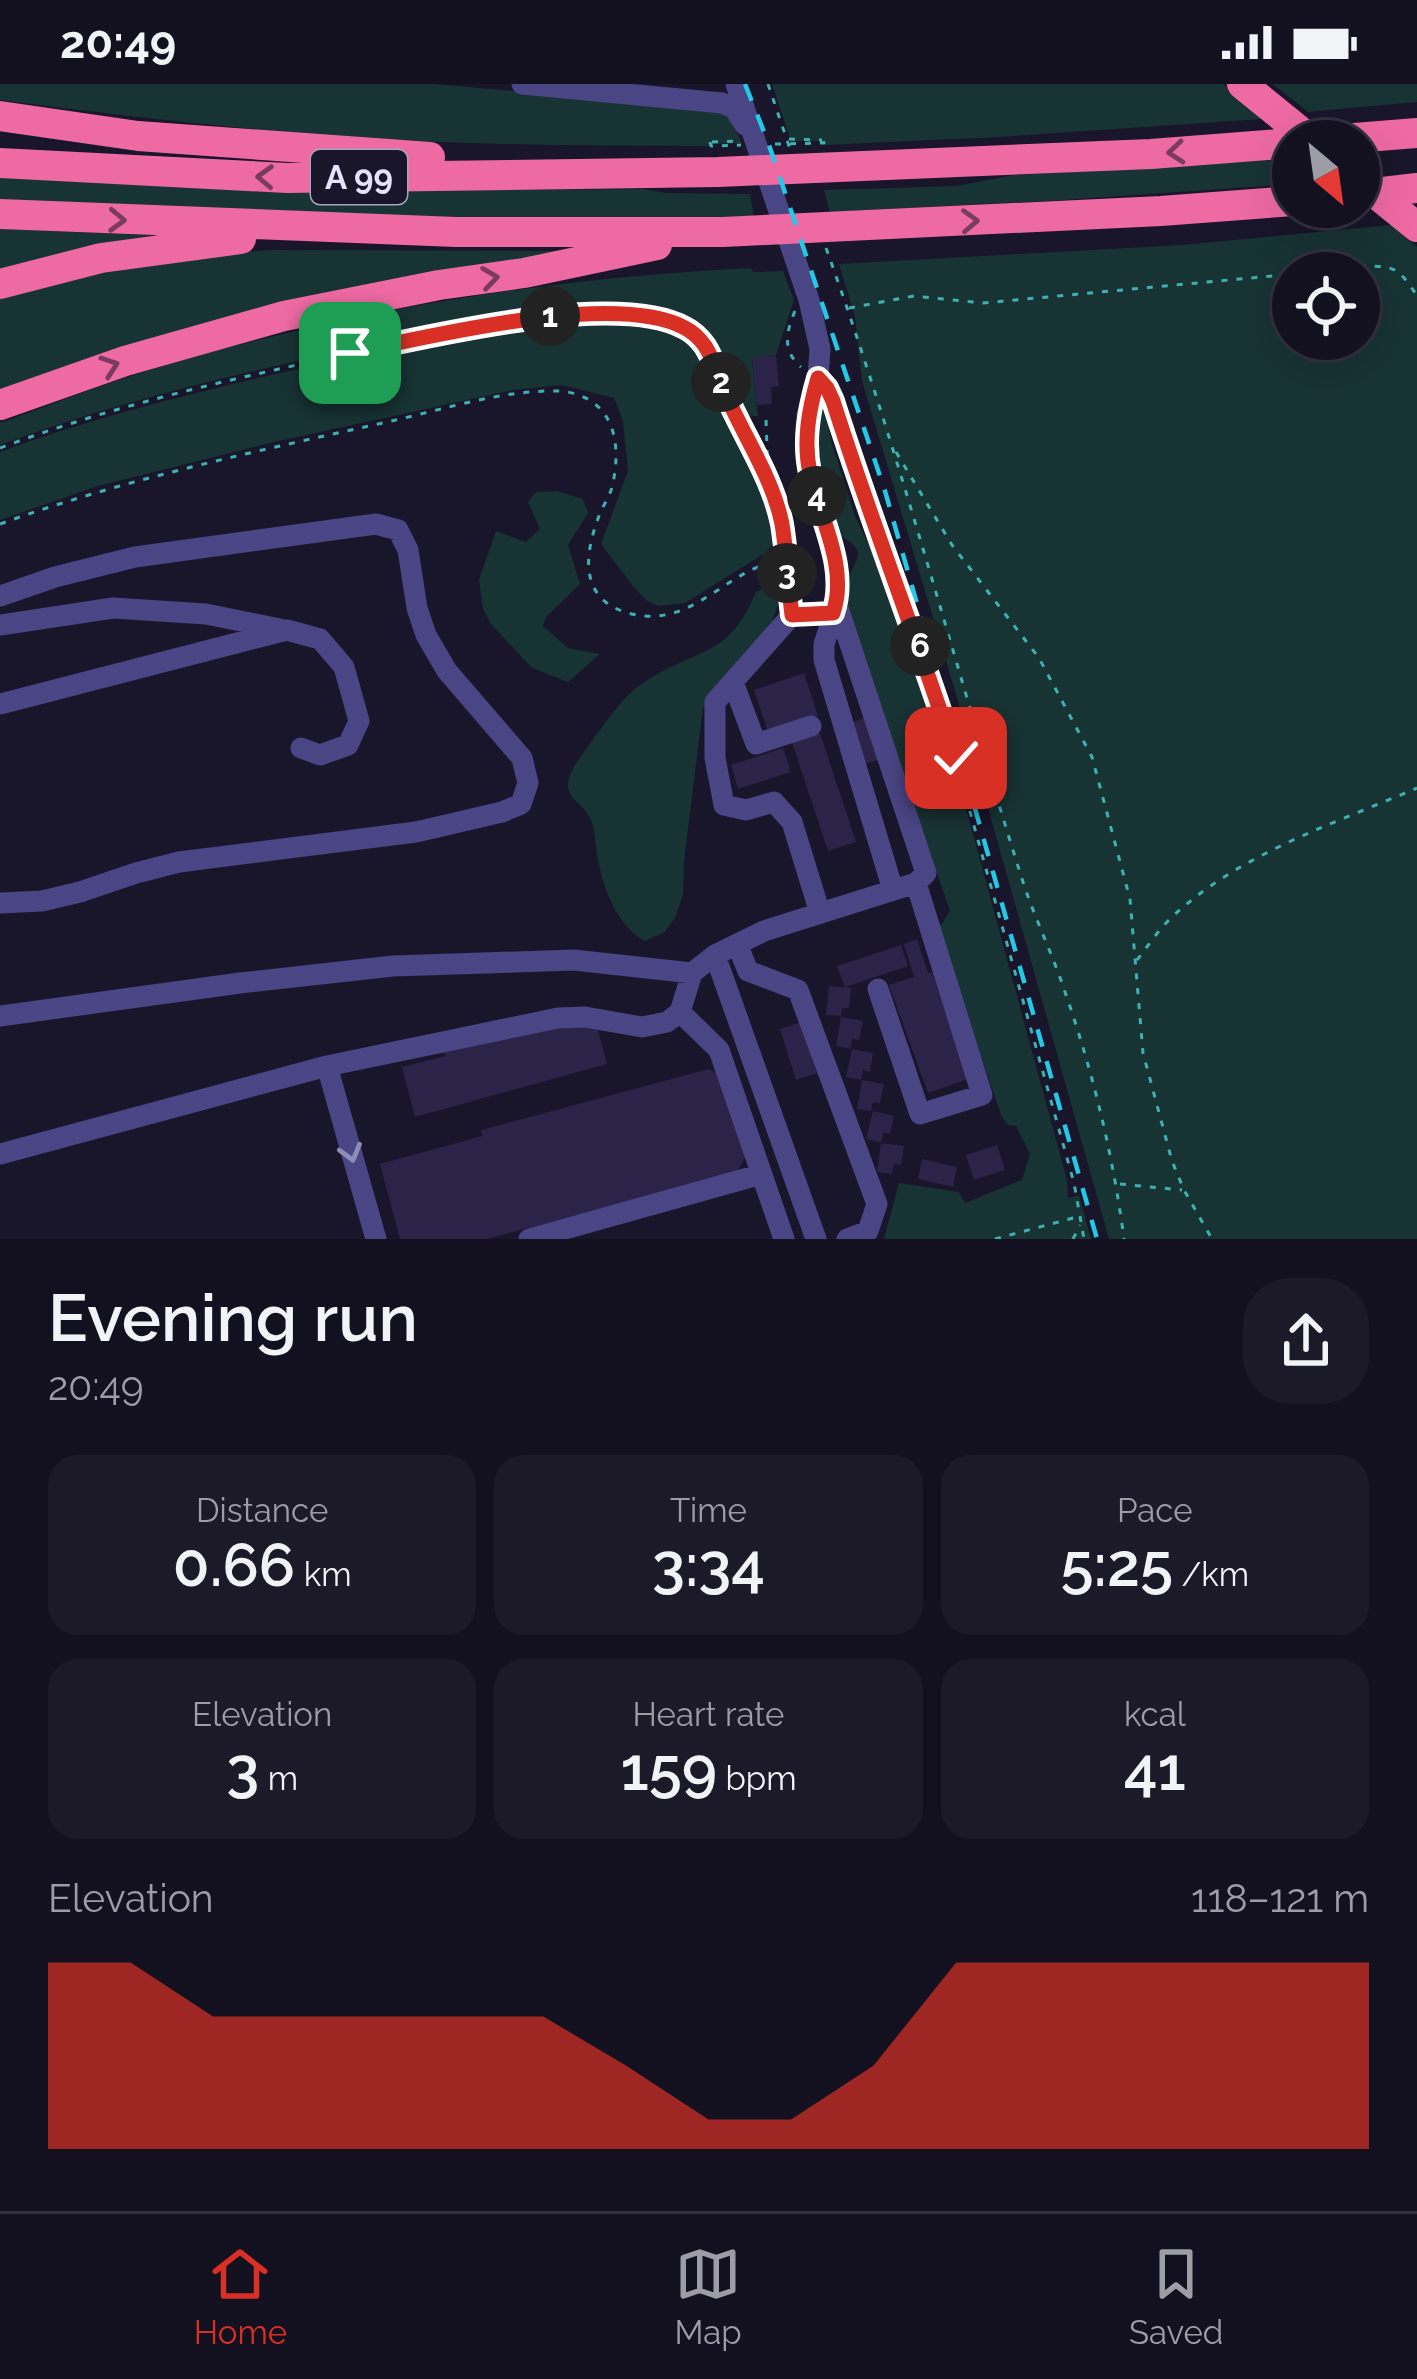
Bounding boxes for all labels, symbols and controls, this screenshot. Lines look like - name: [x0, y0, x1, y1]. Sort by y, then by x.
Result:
- text: 20:49: [60, 16, 176, 69]
- north arrow: [1272, 120, 1380, 228]
- map controls: [1272, 120, 1380, 360]
- one-way arrow: [1166, 139, 1185, 165]
- road number: A 99: [311, 150, 407, 204]
- one-way arrow: [255, 164, 274, 190]
- one-way arrow: [108, 207, 127, 233]
- one-way arrow: [961, 208, 980, 234]
- button: locate: [1272, 252, 1380, 360]
- one-way arrow: [480, 266, 499, 292]
- pin: 1: [520, 286, 580, 346]
- text: 1: [542, 296, 558, 335]
- pin: [299, 302, 401, 404]
- icon: arrive: [317, 320, 383, 386]
- pin: 2: [691, 352, 751, 412]
- one-way arrow: [98, 356, 119, 380]
- text: 2: [712, 362, 730, 401]
- pin: 4: [787, 466, 847, 526]
- text: 4: [808, 476, 826, 515]
- pin: 3: [757, 543, 817, 603]
- text: 3: [778, 553, 796, 592]
- pin: 6: [890, 616, 950, 676]
- text: 6: [910, 626, 930, 665]
- pin: [905, 707, 1007, 809]
- icon: check: [923, 725, 989, 791]
- one-way arrow: [337, 1142, 362, 1162]
- button: share: [1243, 1278, 1369, 1404]
- text: Evening run: [48, 1279, 418, 1356]
- text: 20:49: [48, 1363, 144, 1409]
- text: Distance: [196, 1491, 328, 1530]
- text: Time: [670, 1491, 747, 1530]
- text: Pace: [1117, 1491, 1193, 1530]
- text: 0.66: [173, 1530, 295, 1600]
- text: 3:34: [652, 1530, 765, 1600]
- text: 5:25: [1061, 1530, 1173, 1600]
- text: km: [295, 1555, 352, 1594]
- text: /km: [1173, 1555, 1249, 1594]
- text: Elevation: [192, 1695, 332, 1734]
- text: Heart rate: [632, 1695, 784, 1734]
- text: kcal: [1124, 1695, 1186, 1734]
- text: 3: [226, 1734, 259, 1804]
- text: 159: [620, 1734, 717, 1804]
- text: 41: [1124, 1734, 1186, 1804]
- text: m: [259, 1759, 298, 1798]
- text: bpm: [717, 1759, 797, 1798]
- text: Elevation: [48, 1875, 214, 1921]
- text: 118–121 m: [1191, 1875, 1369, 1921]
- tab: Home: [194, 2241, 287, 2352]
- tab: Map: [674, 2241, 742, 2352]
- tab: Saved: [1129, 2241, 1223, 2352]

